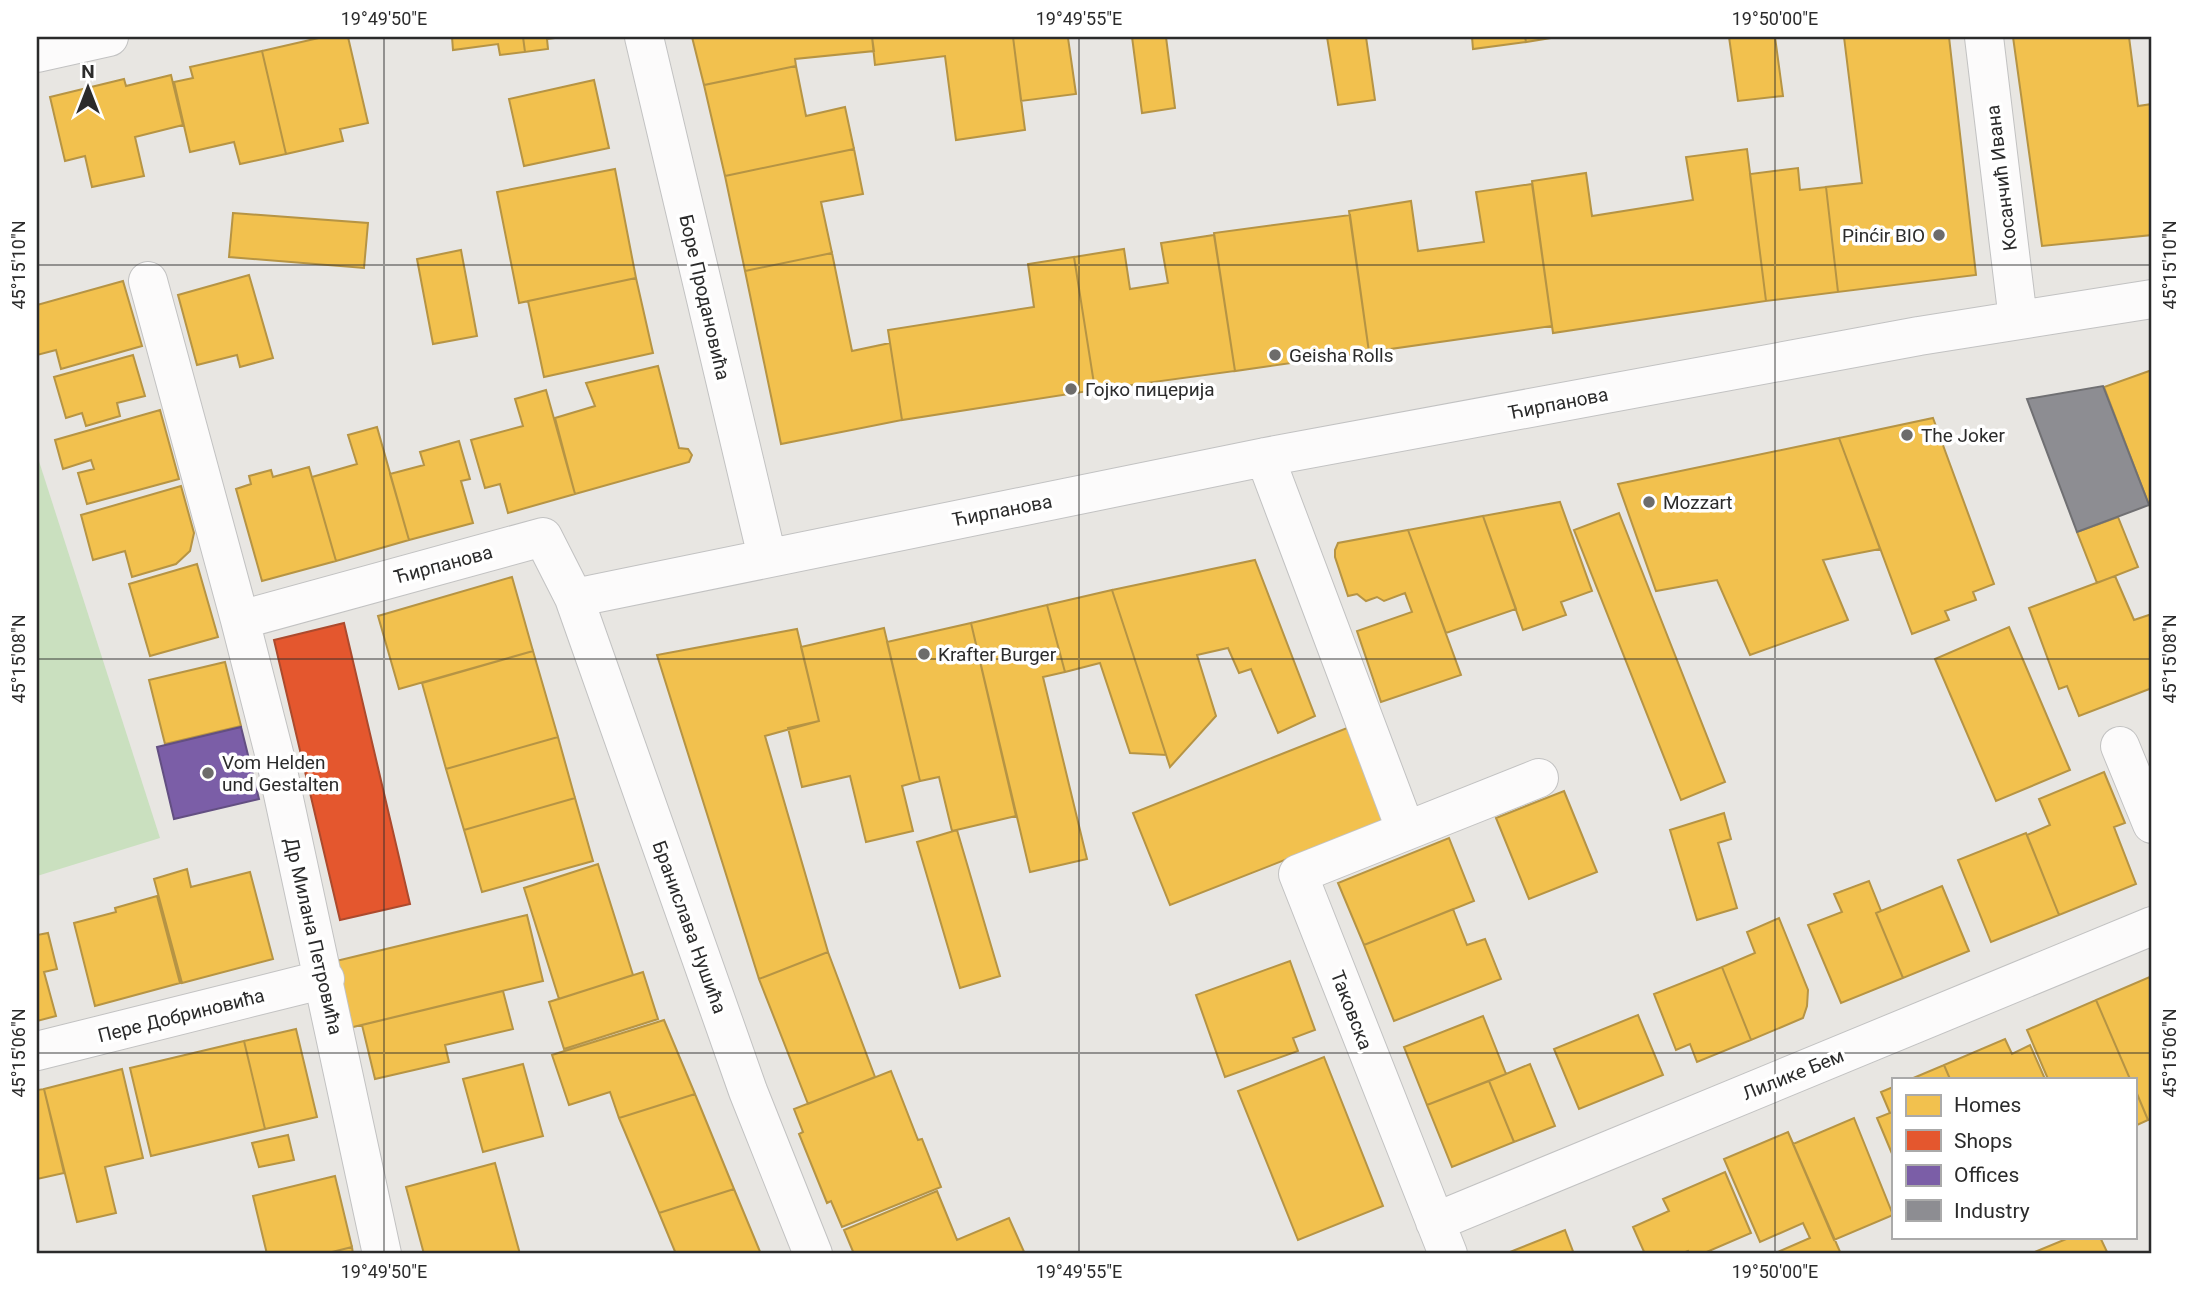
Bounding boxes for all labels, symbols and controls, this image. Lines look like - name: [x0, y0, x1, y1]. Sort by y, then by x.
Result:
- text: 19°49'50"E: [341, 8, 427, 29]
- text: 19°49'55"E: [1036, 8, 1122, 29]
- text: 19°50'00"E: [1732, 8, 1818, 29]
- north arrow: [52, 52, 122, 122]
- text: N: [81, 60, 95, 83]
- street label: Косанчић Ивана: [1981, 104, 2022, 252]
- street label: Боре Продановића: [674, 212, 735, 382]
- text: 45°15'10"N: [8, 220, 29, 310]
- text: 45°15'10"N: [2159, 220, 2180, 310]
- place label: Pinćir BIO: [1842, 224, 1925, 247]
- marker: Pinćir BIO: [1931, 227, 1947, 243]
- place label: Geisha Rolls: [1289, 344, 1394, 367]
- marker: Geisha Rolls: [1267, 347, 1283, 363]
- place label: Гојко пицерија: [1085, 378, 1215, 401]
- marker: Гојко пицерија: [1063, 381, 1079, 397]
- street label: Ћирпанова: [1506, 383, 1610, 424]
- place label: The Joker: [1921, 424, 2005, 447]
- marker: The Joker: [1899, 427, 1915, 443]
- street label: Ћирпанова: [950, 490, 1054, 531]
- place label: Mozzart: [1663, 491, 1733, 514]
- marker: Mozzart: [1641, 494, 1657, 510]
- street label: Ћирпанова: [391, 540, 495, 589]
- text: 45°15'08"N: [8, 614, 29, 704]
- text: 45°15'08"N: [2159, 614, 2180, 704]
- place label: Krafter Burger: [938, 643, 1057, 666]
- marker: Krafter Burger: [916, 646, 932, 662]
- place label: Vom Helden und Gestalten: [222, 751, 339, 796]
- marker: Vom Helden und Gestalten: [200, 765, 216, 781]
- street label: Др Милана Петровића: [280, 835, 347, 1037]
- street label: Бранислава Нушића: [648, 838, 731, 1017]
- street label: Таковска: [1326, 967, 1377, 1053]
- street label: Пере Добриновића: [95, 984, 267, 1047]
- text: 45°15'06"N: [8, 1008, 29, 1098]
- text: 45°15'06"N: [2159, 1008, 2180, 1098]
- street label: Лилике Бем: [1739, 1044, 1847, 1105]
- legend: [1892, 1078, 2136, 1238]
- text: Homes: [1954, 1093, 2021, 1117]
- text: Shops: [1954, 1129, 2013, 1153]
- text: Offices: [1954, 1163, 2019, 1187]
- text: Industry: [1954, 1199, 2030, 1223]
- text: 19°49'50"E: [341, 1261, 427, 1282]
- text: 19°49'55"E: [1036, 1261, 1122, 1282]
- text: 19°50'00"E: [1732, 1261, 1818, 1282]

